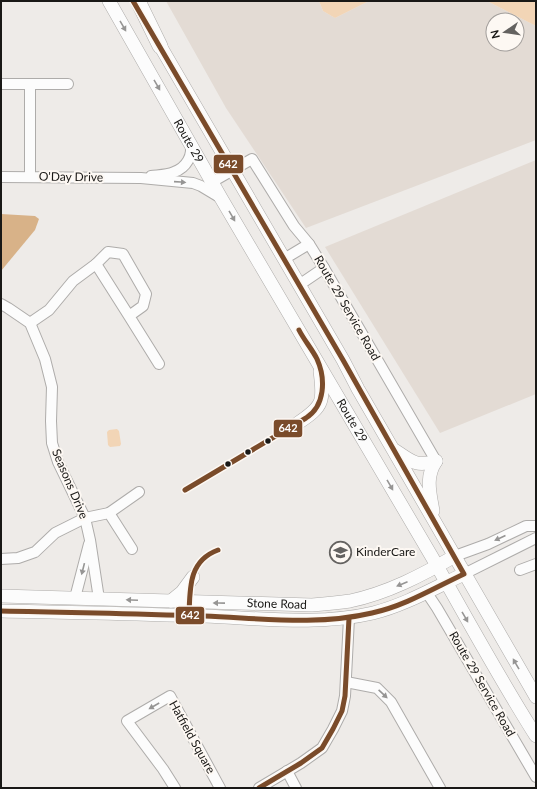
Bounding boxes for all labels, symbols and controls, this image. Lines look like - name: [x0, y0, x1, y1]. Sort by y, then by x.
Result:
- north arrow: [485, 12, 525, 52]
- one-way arrow: [120, 20, 127, 32]
- text: N: [487, 29, 502, 40]
- one-way arrow: [154, 79, 161, 90]
- street label: Route 29: [171, 116, 207, 165]
- line badge: 642: [213, 154, 244, 174]
- text: 642: [218, 157, 238, 170]
- street label: O'Day Drive: [39, 168, 103, 185]
- one-way arrow: [174, 179, 186, 186]
- one-way arrow: [228, 210, 235, 222]
- street label: Route 29 Service Road: [311, 252, 384, 363]
- street label: Route 29: [334, 396, 371, 445]
- line badge: 642: [273, 419, 303, 438]
- text: 642: [278, 421, 298, 434]
- unlabelled marker: [263, 436, 273, 446]
- street label: Seasons Drive: [49, 447, 92, 521]
- unlabelled marker: [243, 447, 253, 457]
- unlabelled marker: [223, 459, 233, 469]
- one-way arrow: [386, 479, 393, 491]
- one-way arrow: [493, 536, 505, 542]
- school or university icon: KinderCare: [327, 539, 353, 565]
- place label: KinderCare: [356, 544, 415, 559]
- one-way arrow: [79, 563, 85, 575]
- one-way arrow: [396, 581, 408, 587]
- street label: Stone Road: [247, 595, 307, 612]
- one-way arrow: [125, 597, 138, 603]
- one-way arrow: [213, 599, 225, 606]
- line badge: 642: [175, 606, 205, 625]
- text: 642: [180, 608, 200, 621]
- one-way arrow: [462, 611, 469, 623]
- street label: Route 29 Service Road: [446, 628, 519, 739]
- one-way arrow: [513, 658, 520, 670]
- one-way arrow: [378, 689, 388, 699]
- street label: Hatfield Square: [166, 698, 219, 776]
- one-way arrow: [148, 702, 160, 709]

